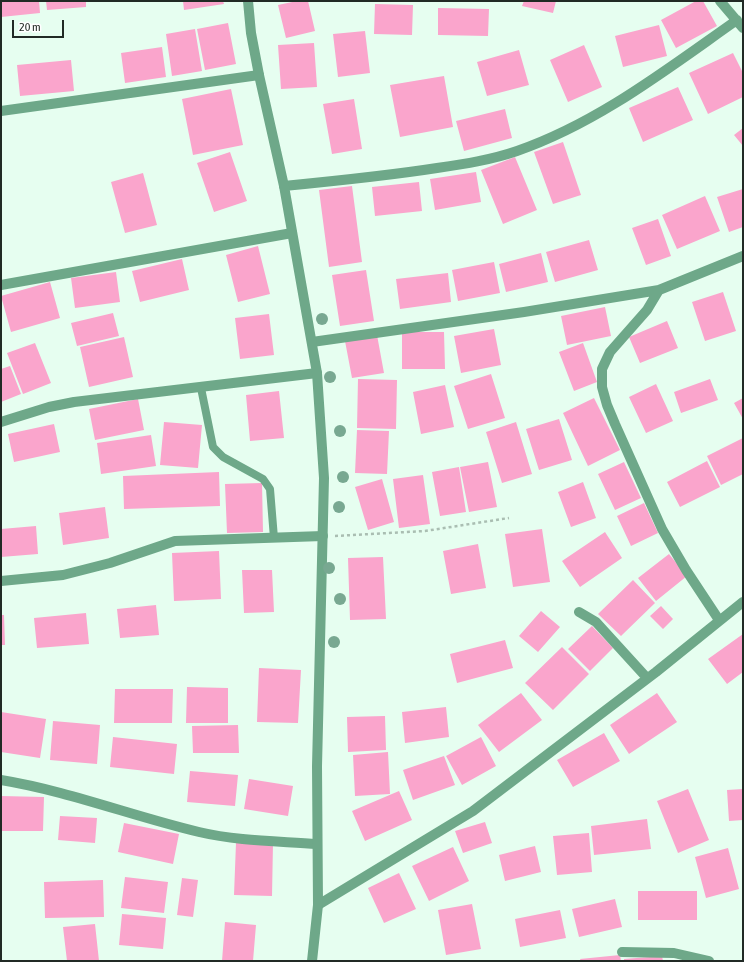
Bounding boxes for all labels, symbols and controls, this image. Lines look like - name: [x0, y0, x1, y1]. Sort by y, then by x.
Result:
- scale bar: [14, 12, 66, 38]
- text: 20 m: [19, 20, 41, 34]

